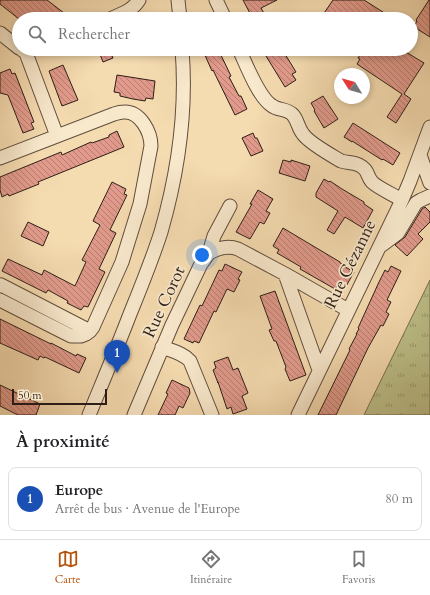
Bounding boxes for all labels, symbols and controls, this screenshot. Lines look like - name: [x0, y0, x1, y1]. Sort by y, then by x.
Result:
- search box: [12, 12, 418, 56]
- icon: search: [26, 23, 48, 45]
- text: Rechercher: [58, 24, 130, 44]
- north arrow: [334, 68, 370, 104]
- street label: Rue Cézanne: [319, 216, 381, 312]
- your location: [192, 245, 212, 265]
- street label: Rue Corot: [137, 262, 191, 341]
- pin: 1: [104, 340, 130, 373]
- scale bar: [12, 387, 107, 406]
- text: 50 m: [18, 388, 42, 403]
- text: À proximité: [16, 430, 110, 453]
- text: Europe: [55, 480, 103, 500]
- text: 1: [27, 490, 33, 508]
- text: 80 m: [385, 490, 413, 508]
- text: Arrêt de bus · Avenue de l'Europe: [55, 500, 240, 518]
- tab: Carte: [55, 548, 80, 587]
- tab: Itinéraire: [190, 548, 232, 587]
- tab: Favoris: [342, 548, 375, 587]

